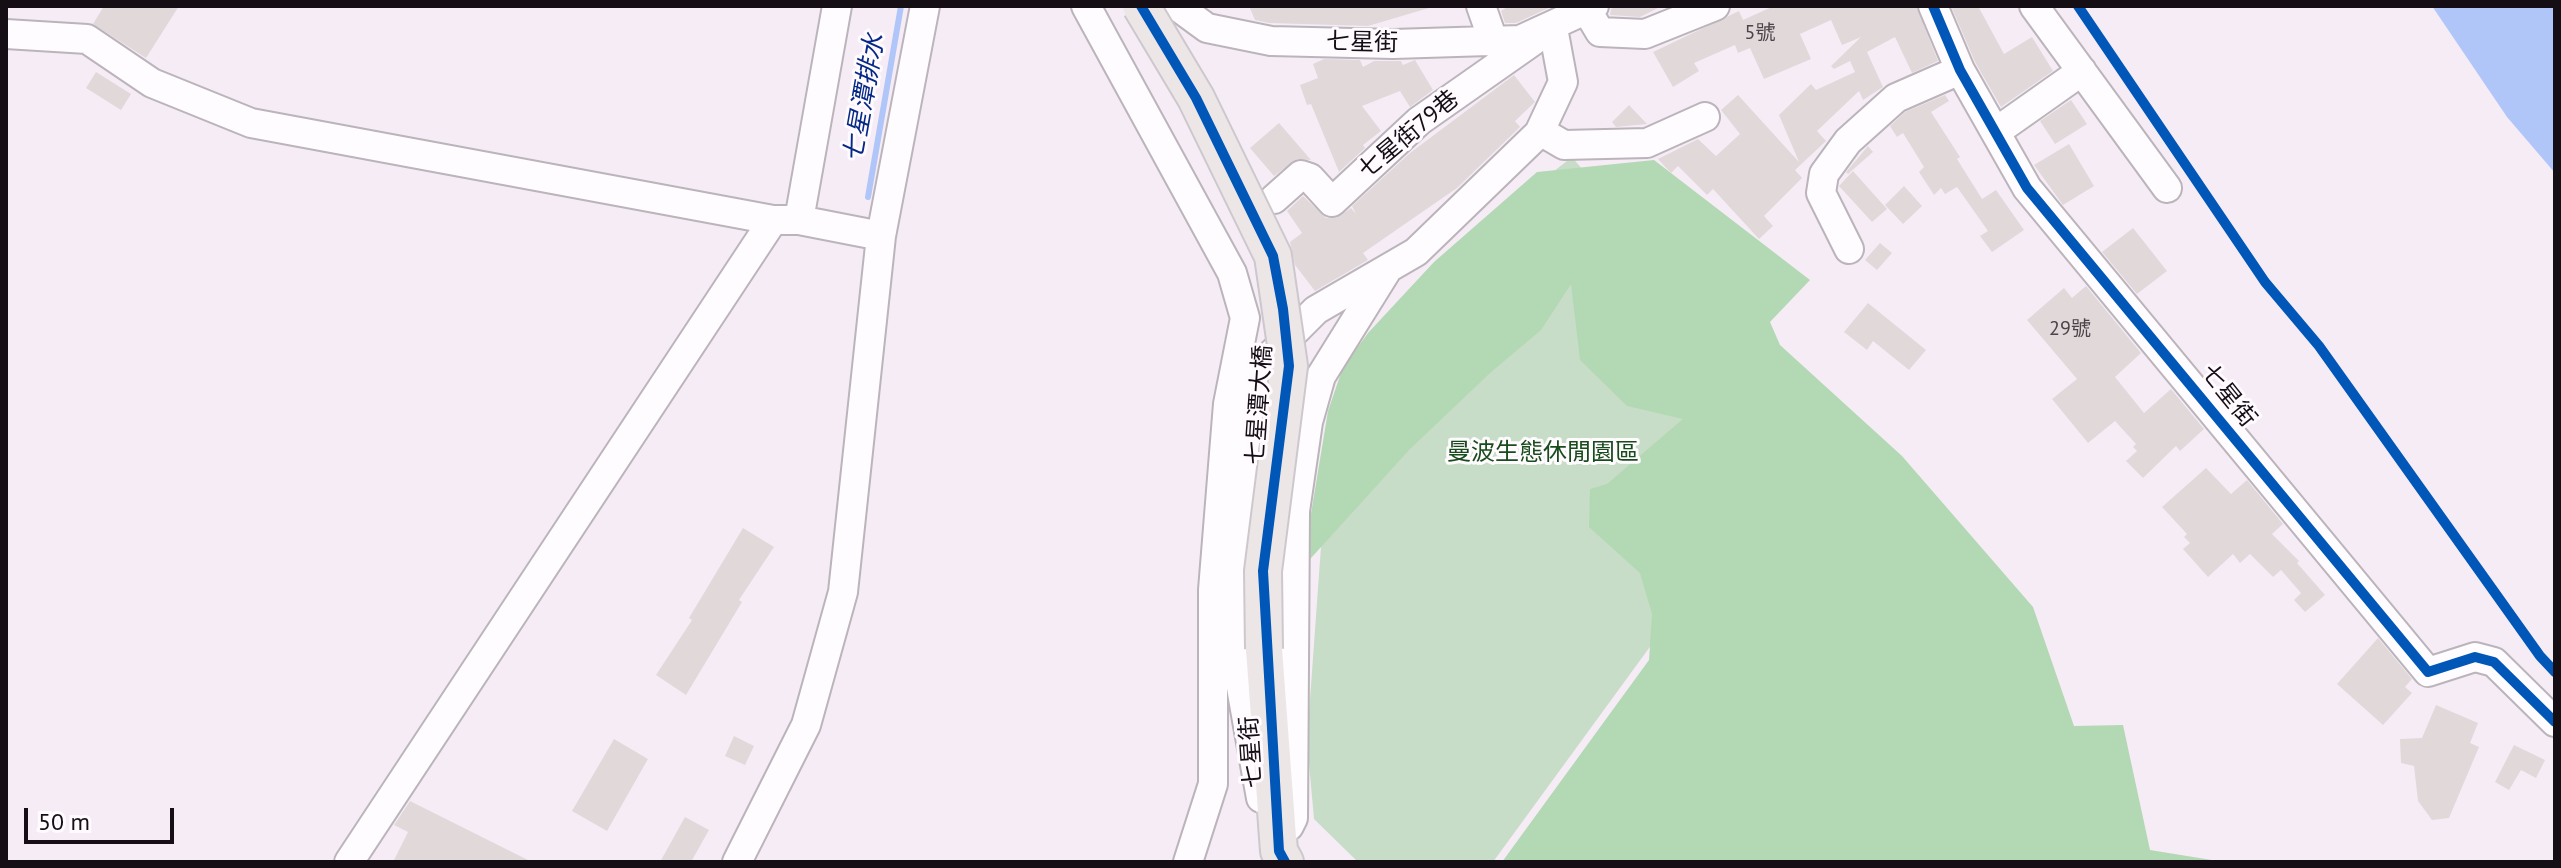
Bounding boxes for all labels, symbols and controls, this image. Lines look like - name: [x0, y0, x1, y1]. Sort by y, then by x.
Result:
- house number: 5號: [1745, 21, 1775, 45]
- street label: 七星街: [1326, 28, 1398, 58]
- water label: 七星潭排水: [838, 31, 892, 165]
- street label: 七星街79巷: [1353, 85, 1465, 185]
- house number: 29號: [2049, 317, 2091, 341]
- street label: 七星潭大橋: [1241, 344, 1279, 466]
- street label: 七星街: [2194, 359, 2262, 433]
- park label: 曼波生態休閒園區: [1447, 439, 1639, 467]
- street label: 七星街: [1235, 715, 1269, 789]
- scale bar: [28, 792, 178, 842]
- text: 50 m: [38, 806, 90, 837]

